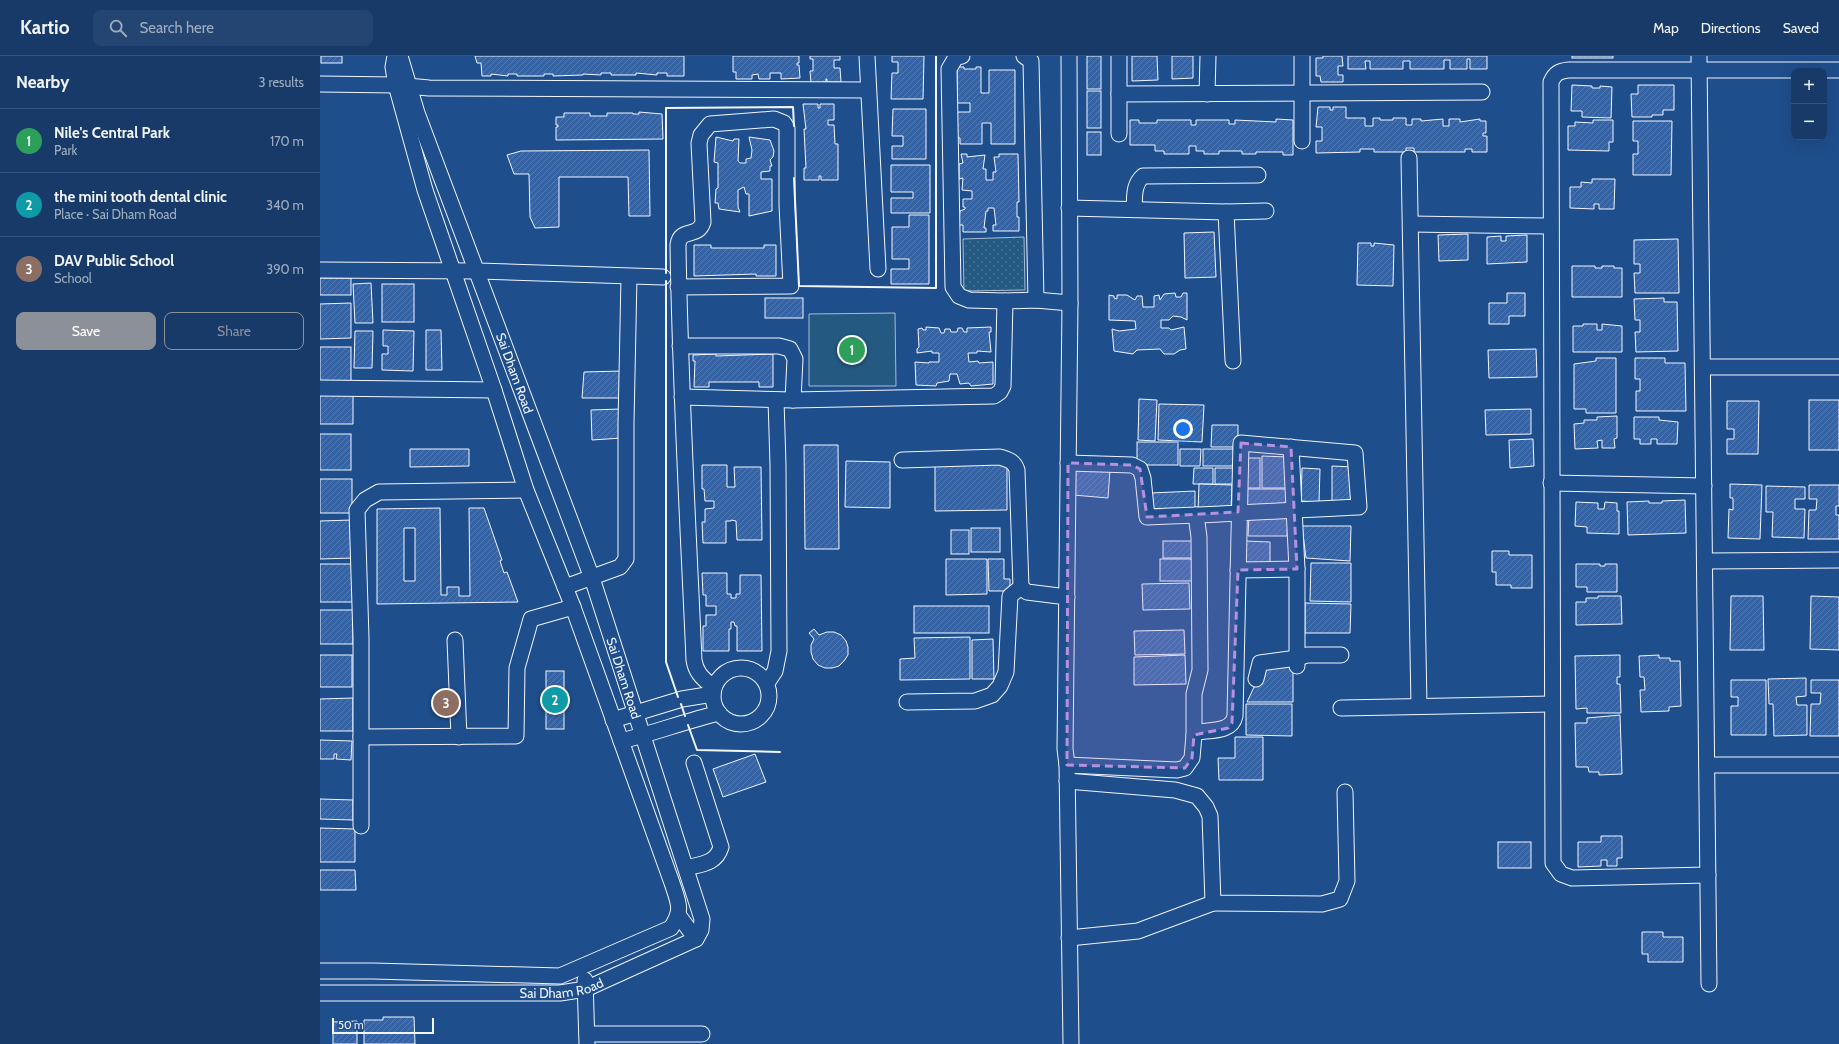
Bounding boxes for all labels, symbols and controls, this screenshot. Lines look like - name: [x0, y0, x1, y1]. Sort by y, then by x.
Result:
- search box: [93, 10, 373, 46]
- text: Kartio: [20, 16, 69, 39]
- icon: search: [107, 17, 129, 39]
- text: Search here: [139, 19, 214, 37]
- text: Map: [1653, 19, 1679, 37]
- text: Directions: [1701, 19, 1761, 37]
- text: Saved: [1783, 19, 1819, 37]
- map controls: [1791, 68, 1827, 140]
- button: +: [1791, 68, 1827, 104]
- text: Nearby: [16, 72, 69, 92]
- text: 3 results: [258, 74, 304, 90]
- button: −: [1791, 104, 1827, 140]
- text: Nile's Central Park: [54, 124, 170, 142]
- text: 1: [27, 133, 31, 149]
- text: 170 m: [270, 133, 304, 149]
- text: Park: [54, 142, 77, 158]
- text: the mini tooth dental clinic: [54, 188, 227, 206]
- text: 2: [26, 197, 32, 213]
- text: 340 m: [266, 197, 304, 213]
- text: Place · Sai Dham Road: [54, 206, 177, 222]
- text: DAV Public School: [54, 252, 174, 270]
- text: 3: [25, 261, 33, 277]
- text: 390 m: [266, 261, 304, 277]
- text: School: [54, 270, 92, 286]
- button: Save: [16, 312, 156, 350]
- button: Share: [164, 312, 304, 350]
- street label: Sai Dham Road: [493, 330, 537, 416]
- pin: 1: [839, 335, 865, 365]
- your location: [1173, 419, 1193, 439]
- street label: Sai Dham Road: [603, 635, 645, 721]
- pin: 2: [542, 685, 568, 715]
- pin: 3: [433, 688, 459, 718]
- street label: Sai Dham Road: [520, 974, 606, 1001]
- scale bar: [332, 1016, 434, 1035]
- text: 50 m: [338, 1018, 364, 1032]

